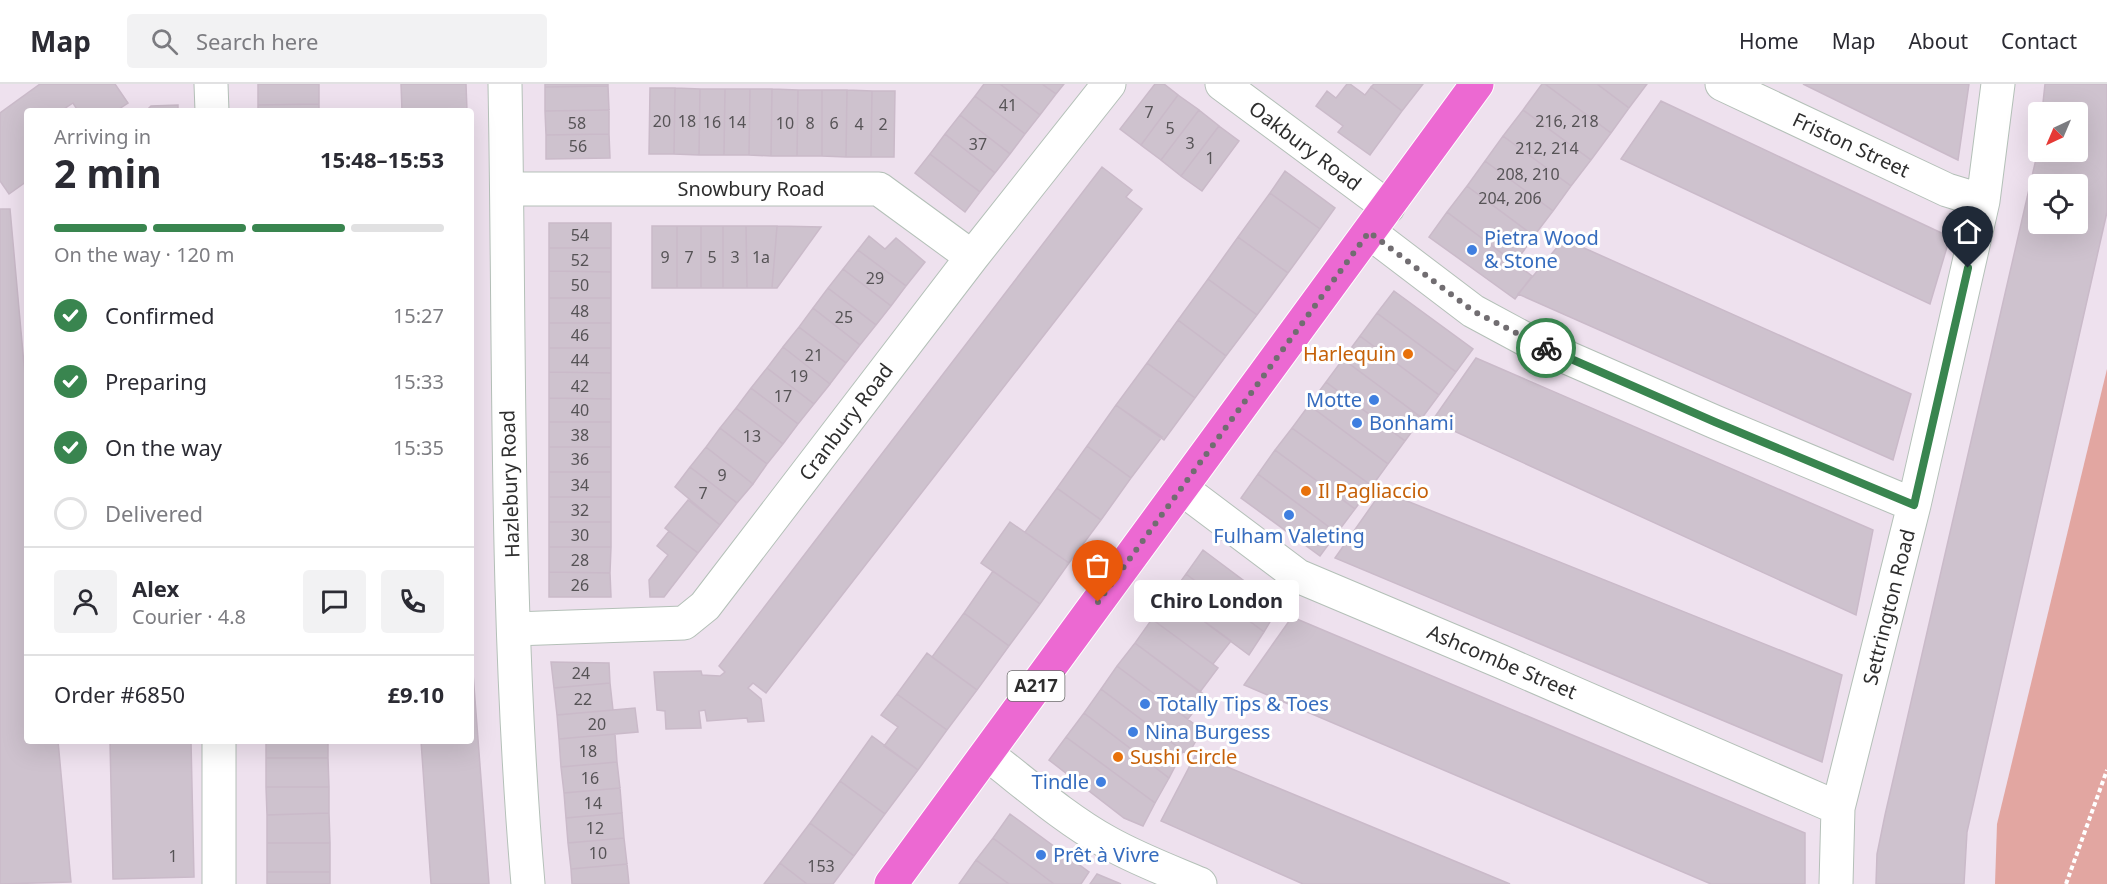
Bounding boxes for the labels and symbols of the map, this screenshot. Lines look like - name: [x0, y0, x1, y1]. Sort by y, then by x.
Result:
- house number: 41: [999, 94, 1017, 116]
- street label: Oakbury Road: [1244, 95, 1367, 197]
- house number: 7: [1144, 101, 1154, 123]
- north arrow: [2028, 102, 2088, 162]
- street label: Friston Street: [1788, 106, 1914, 183]
- house number: 20: [653, 110, 671, 132]
- house number: 18: [678, 110, 696, 132]
- house number: 216, 218: [1535, 110, 1599, 132]
- house number: 16: [703, 111, 721, 133]
- house number: 14: [728, 111, 746, 133]
- house number: 58: [568, 112, 586, 134]
- house number: 10: [776, 112, 794, 134]
- house number: 8: [805, 112, 815, 134]
- house number: 6: [829, 112, 839, 134]
- house number: 4: [854, 113, 864, 135]
- house number: 2: [878, 113, 888, 135]
- house number: 5: [1165, 117, 1175, 139]
- house number: 3: [1185, 132, 1195, 154]
- house number: 37: [969, 133, 987, 155]
- house number: 56: [569, 135, 587, 157]
- house number: 212, 214: [1515, 137, 1579, 159]
- house number: 1: [1205, 147, 1215, 169]
- house number: 208, 210: [1496, 163, 1560, 185]
- street label: Snowbury Road: [677, 175, 825, 202]
- house number: 204, 206: [1478, 187, 1542, 209]
- pin: [1942, 206, 1993, 268]
- house number: 54: [571, 224, 589, 246]
- place label: Pietra Wood & Stone: [1484, 224, 1599, 274]
- marker: Pietra Wood & Stone: [1465, 243, 1479, 257]
- house number: 9: [660, 246, 670, 268]
- house number: 7: [684, 246, 694, 268]
- house number: 5: [707, 246, 717, 268]
- house number: 3: [730, 246, 740, 268]
- house number: 1a: [752, 246, 770, 268]
- house number: 52: [571, 249, 589, 271]
- house number: 29: [866, 267, 884, 289]
- house number: 50: [571, 274, 589, 296]
- house number: 48: [571, 300, 589, 322]
- house number: 25: [835, 306, 853, 328]
- courier: [1516, 318, 1576, 378]
- house number: 46: [571, 324, 589, 346]
- place label: Harlequin: [1303, 340, 1396, 367]
- house number: 21: [805, 344, 823, 366]
- marker: Harlequin: [1401, 347, 1415, 361]
- house number: 44: [571, 349, 589, 371]
- street label: Cranbury Road: [793, 357, 899, 486]
- house number: 19: [790, 365, 808, 387]
- house number: 42: [571, 375, 589, 397]
- house number: 17: [774, 385, 792, 407]
- place label: Motte: [1306, 386, 1362, 413]
- marker: Motte: [1367, 393, 1381, 407]
- house number: 40: [571, 399, 589, 421]
- street label: Hazlebury Road: [493, 409, 526, 559]
- place label: Bonhami: [1369, 409, 1454, 436]
- marker: Bonhami: [1350, 416, 1364, 430]
- house number: 38: [571, 424, 589, 446]
- house number: 13: [743, 425, 761, 447]
- house number: 36: [571, 448, 589, 470]
- house number: 9: [717, 464, 727, 486]
- house number: 34: [571, 474, 589, 496]
- place label: Il Pagliaccio: [1318, 477, 1429, 504]
- house number: 7: [698, 482, 708, 504]
- marker: Il Pagliaccio: [1299, 484, 1313, 498]
- house number: 32: [571, 499, 589, 521]
- marker: Fulham Valeting: [1282, 508, 1296, 522]
- place label: Fulham Valeting: [1213, 522, 1365, 549]
- house number: 30: [571, 524, 589, 546]
- street label: Settrington Road: [1856, 526, 1921, 688]
- pin: [1072, 540, 1123, 602]
- house number: 28: [571, 549, 589, 571]
- house number: 26: [571, 574, 589, 596]
- callout: Chiro London: [1134, 581, 1299, 623]
- street label: Ashcombe Street: [1423, 618, 1581, 705]
- house number: 24: [572, 662, 590, 684]
- road number: A217: [1008, 671, 1064, 701]
- house number: 22: [574, 688, 592, 710]
- place label: Totally Tips & Toes: [1157, 690, 1329, 717]
- marker: Totally Tips & Toes: [1138, 697, 1152, 711]
- house number: 20: [588, 713, 606, 735]
- place label: Nina Burgess: [1145, 718, 1270, 745]
- marker: Nina Burgess: [1126, 725, 1140, 739]
- house number: 18: [579, 740, 597, 762]
- place label: Sushi Circle: [1130, 743, 1237, 770]
- marker: Sushi Circle: [1111, 750, 1125, 764]
- house number: 16: [581, 767, 599, 789]
- place label: Tindle: [1032, 768, 1089, 795]
- marker: Tindle: [1094, 775, 1108, 789]
- house number: 14: [584, 792, 602, 814]
- house number: 12: [586, 817, 604, 839]
- place label: Prêt à Vivre: [1053, 841, 1160, 868]
- house number: 10: [589, 842, 607, 864]
- house number: 1: [168, 845, 178, 867]
- marker: Prêt à Vivre: [1034, 848, 1048, 862]
- house number: 153: [807, 855, 835, 877]

